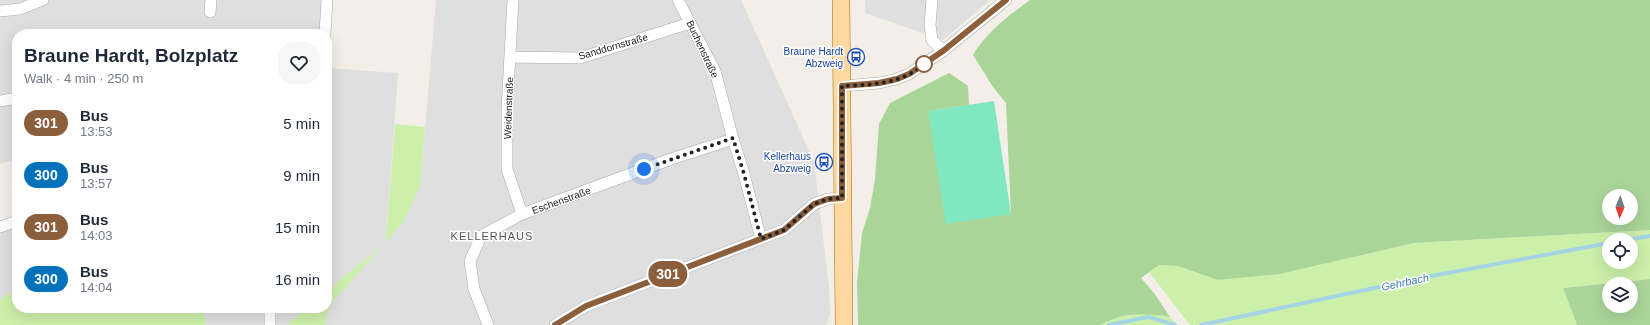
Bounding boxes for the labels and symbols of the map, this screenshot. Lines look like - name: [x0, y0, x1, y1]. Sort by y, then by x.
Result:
- street label: Buchenstraße: [684, 19, 721, 80]
- street label: Sanddornstraße: [577, 31, 650, 62]
- place label: Braune Hardt Abzweig: [784, 46, 843, 69]
- bus stop icon: Braune Hardt Abzweig: [846, 47, 866, 67]
- unlabelled marker: [915, 55, 933, 73]
- street label: Weidenstraße: [502, 76, 515, 139]
- place label: Kellerhaus Abzweig: [764, 151, 811, 174]
- bus stop icon: Kellerhaus Abzweig: [814, 152, 834, 172]
- your location: [634, 159, 654, 179]
- street label: Eschenstraße: [530, 185, 592, 216]
- north arrow: [1602, 189, 1638, 225]
- district label: KELLERHAUS: [451, 230, 533, 242]
- line badge: 301: [645, 261, 691, 287]
- water label: Gehrbach: [1380, 271, 1430, 293]

